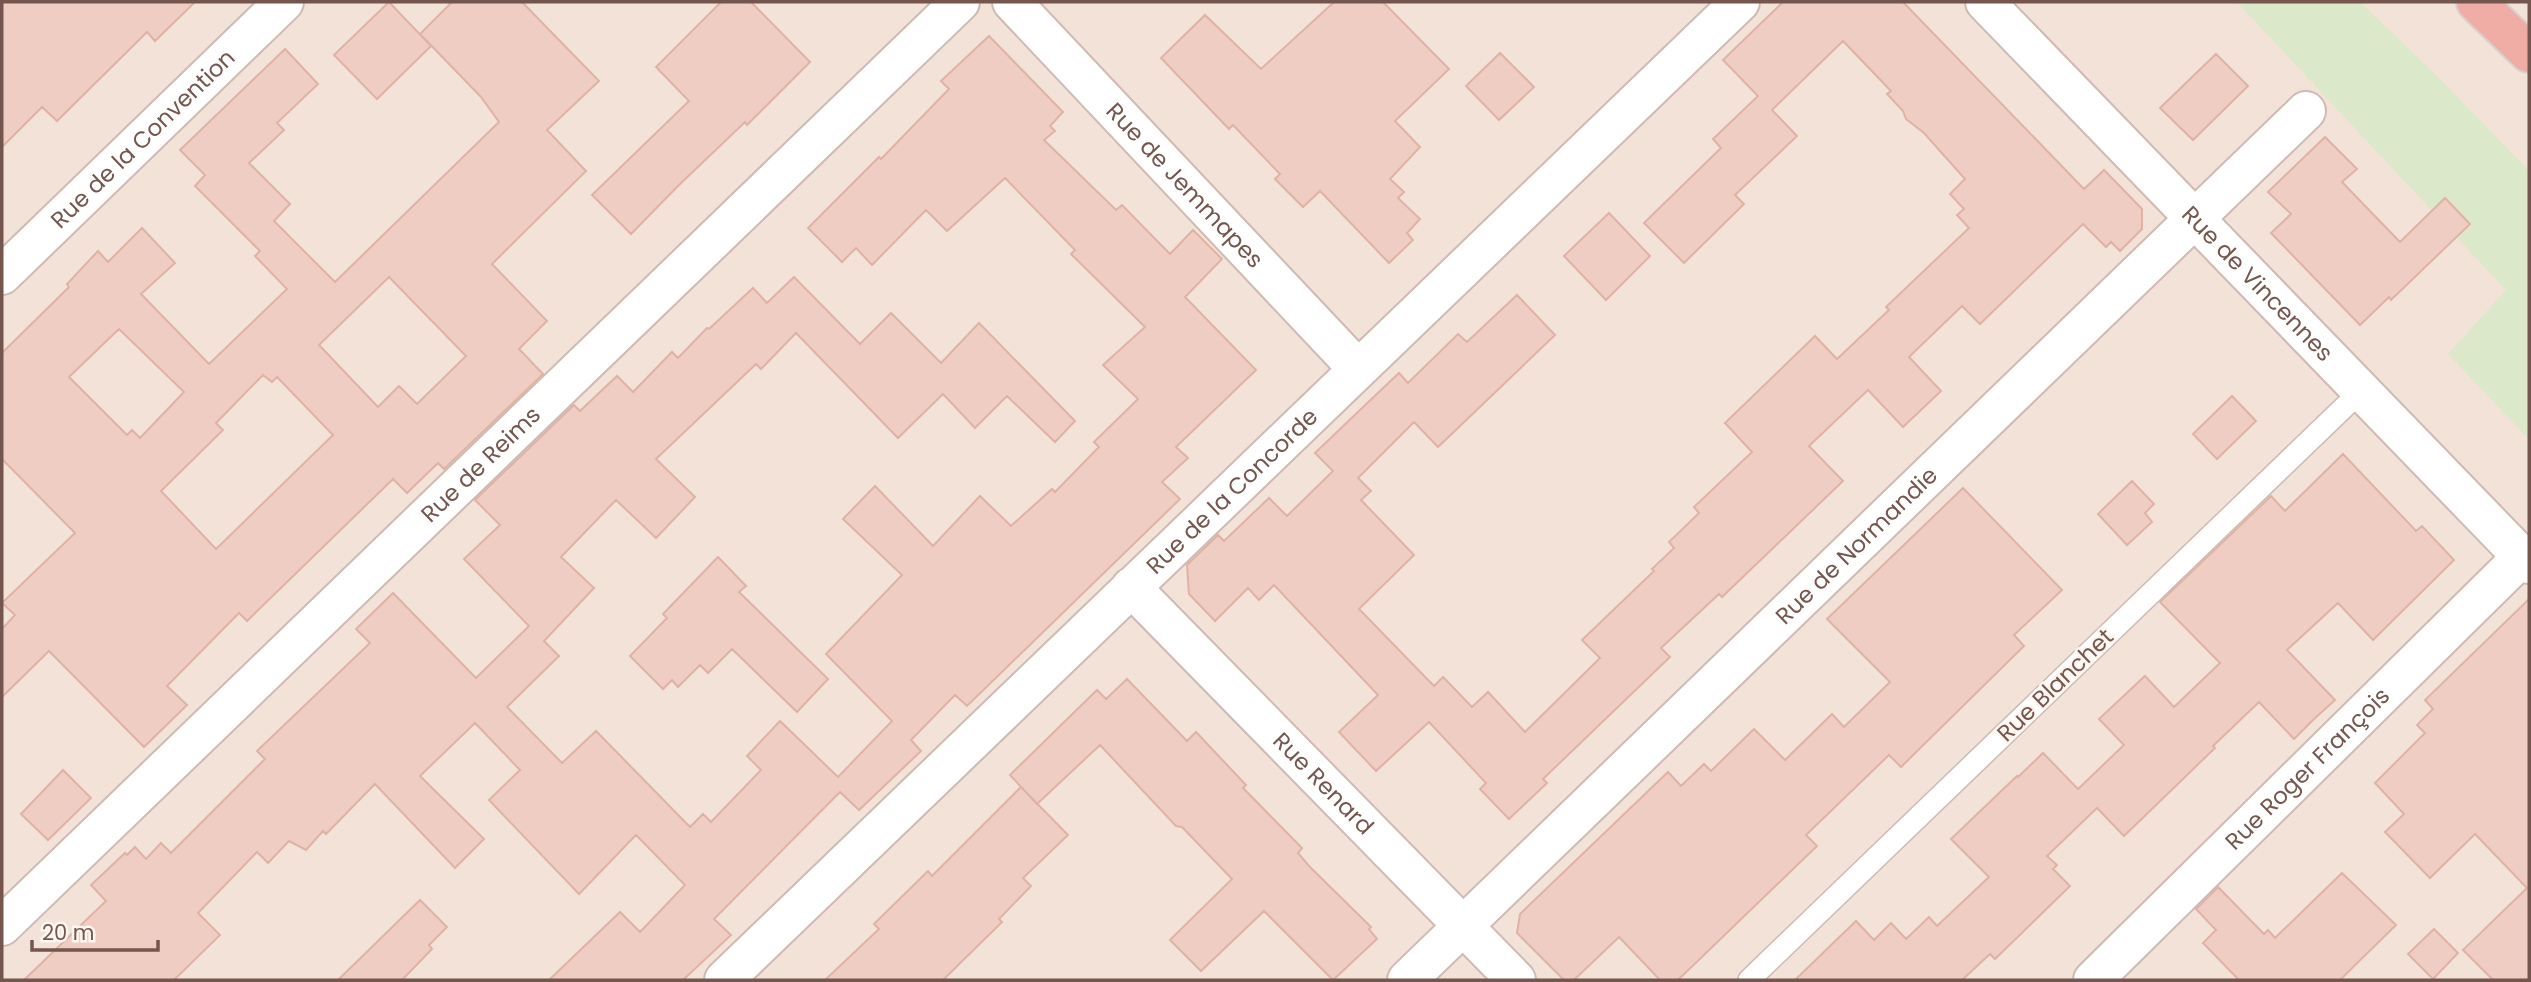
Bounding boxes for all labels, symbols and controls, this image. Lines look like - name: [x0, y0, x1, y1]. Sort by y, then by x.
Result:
- street label: Rue de la Convention: [44, 42, 242, 235]
- street label: Rue de Jemmapes: [1099, 96, 1271, 275]
- street label: Rue de Vincennes: [2175, 199, 2340, 368]
- street label: Rue de Reims: [414, 399, 547, 530]
- street label: Rue de la Concorde: [1139, 401, 1325, 581]
- street label: Rue de Normandie: [1768, 460, 1944, 632]
- street label: Rue Blanchet: [1990, 621, 2120, 749]
- street label: Rue Roger François: [2218, 680, 2397, 857]
- street label: Rue Renard: [1266, 725, 1381, 842]
- scale bar: [32, 908, 158, 952]
- text: 20 m: [42, 918, 95, 947]

